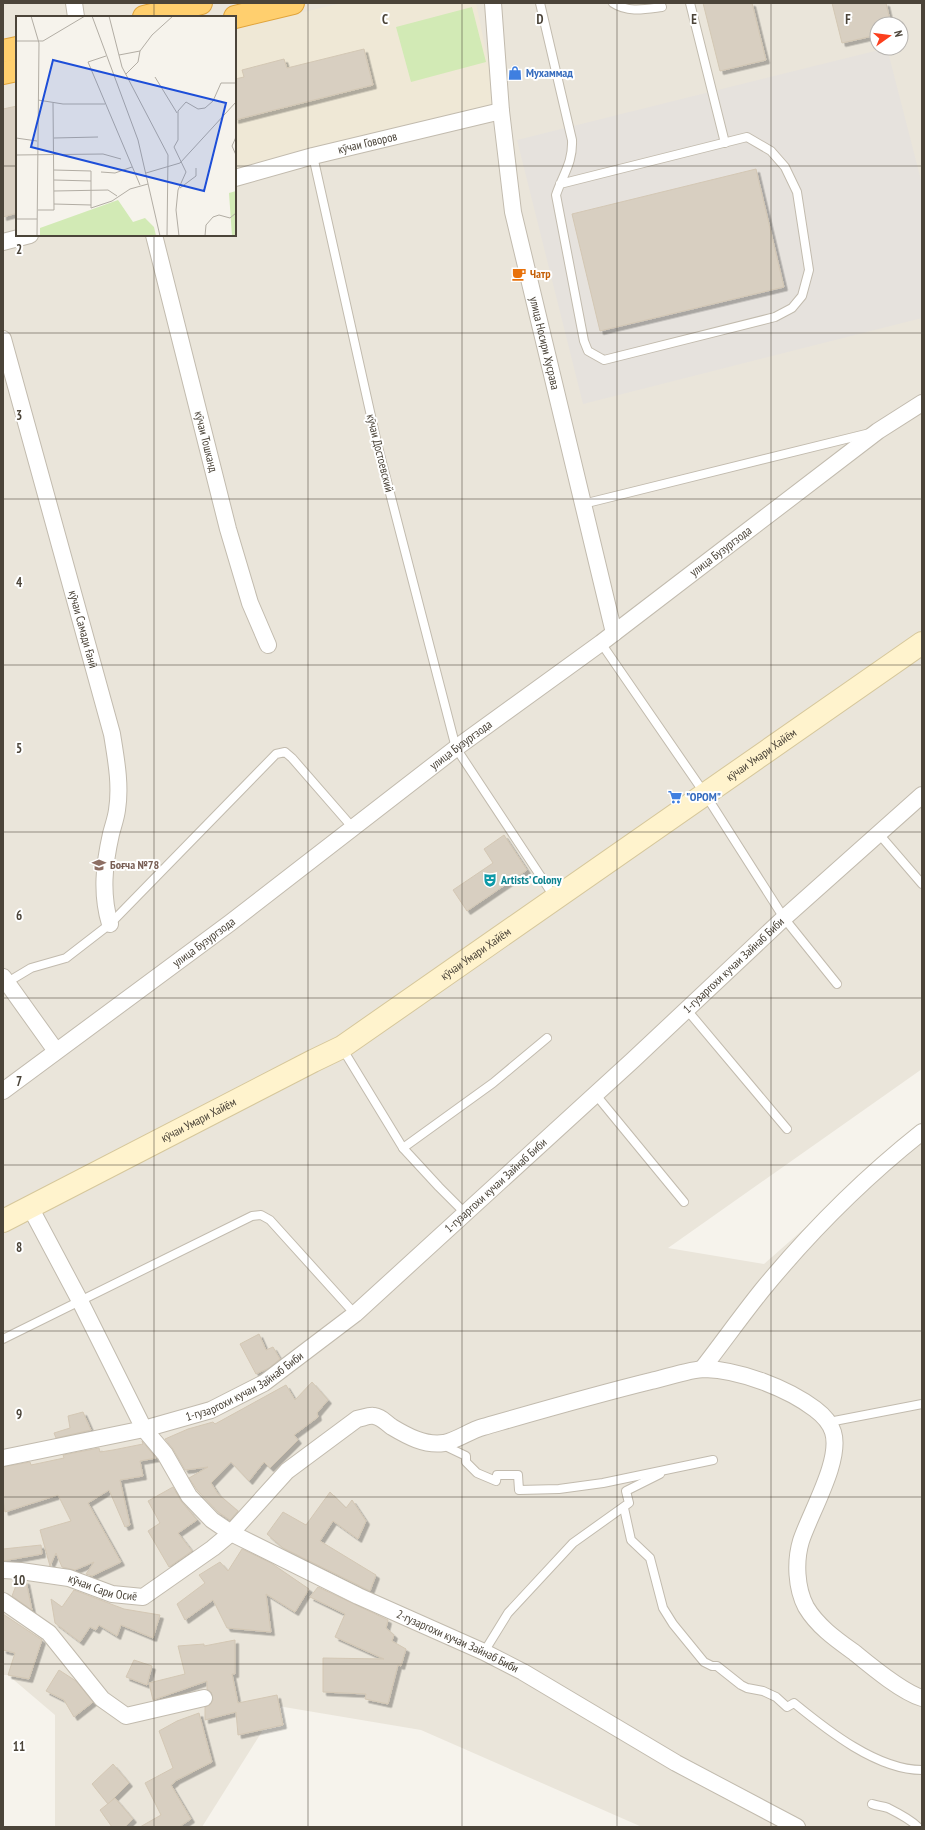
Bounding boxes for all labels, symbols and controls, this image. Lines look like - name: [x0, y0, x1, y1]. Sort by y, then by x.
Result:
- text: C: [382, 11, 388, 28]
- text: D: [537, 11, 544, 28]
- text: E: [691, 11, 697, 28]
- text: F: [845, 11, 851, 28]
- inset map: [16, 16, 236, 236]
- north arrow: [869, 16, 909, 56]
- text: N: [891, 29, 906, 38]
- shop icon: Мухаммад: [507, 65, 523, 81]
- place label: Мухаммад: [526, 65, 573, 80]
- street label: кӯчаи Говоров: [336, 128, 399, 157]
- text: 2: [16, 241, 22, 258]
- cafe icon: Чатр: [511, 266, 527, 282]
- place label: Чатр: [530, 266, 551, 281]
- street label: улица Носири Хусрава: [527, 295, 563, 391]
- text: 3: [16, 407, 22, 424]
- street label: кӯчаи Тошканд: [192, 409, 222, 474]
- street label: кӯчаи Достоевский: [364, 412, 397, 494]
- street label: улица Бузургзода: [686, 522, 755, 579]
- text: 4: [16, 574, 23, 591]
- street label: кӯчаи Самади Ғанӣ: [66, 588, 101, 670]
- street label: улица Бузургзода: [426, 716, 495, 773]
- street label: кӯчаи Умари Хайём: [723, 725, 799, 784]
- text: 5: [16, 740, 22, 757]
- supermarket icon: "OPOM": [667, 789, 683, 805]
- place label: "OPOM": [686, 789, 721, 804]
- school or university icon: Боғча №78: [91, 857, 107, 873]
- place label: Боғча №78: [110, 857, 160, 872]
- theatre icon: Artists’ Colony: [482, 872, 498, 888]
- place label: Artists’ Colony: [500, 872, 562, 887]
- text: 6: [16, 907, 22, 924]
- street label: улица Бузургзода: [169, 914, 238, 970]
- street label: 1-гузаргохи кучаи Зайнаб Биби: [680, 914, 787, 1016]
- street label: кӯчаи Умари Хайём: [437, 924, 514, 983]
- text: 7: [16, 1073, 22, 1090]
- street label: кӯчаи Умари Хайём: [158, 1094, 238, 1145]
- street label: 1-гузаргохи кучаи Зайнаб Биби: [441, 1135, 550, 1235]
- text: 8: [16, 1239, 22, 1256]
- street label: 1-гузаргохи кучаи Зайнаб Биби: [184, 1348, 306, 1424]
- text: 9: [16, 1406, 22, 1423]
- street label: кӯчаи Сари Осиё: [66, 1570, 138, 1603]
- text: 10: [13, 1572, 25, 1589]
- street label: 2-гузаргохи кучаи Зайнаб Биби: [394, 1606, 522, 1676]
- text: 11: [13, 1738, 25, 1755]

